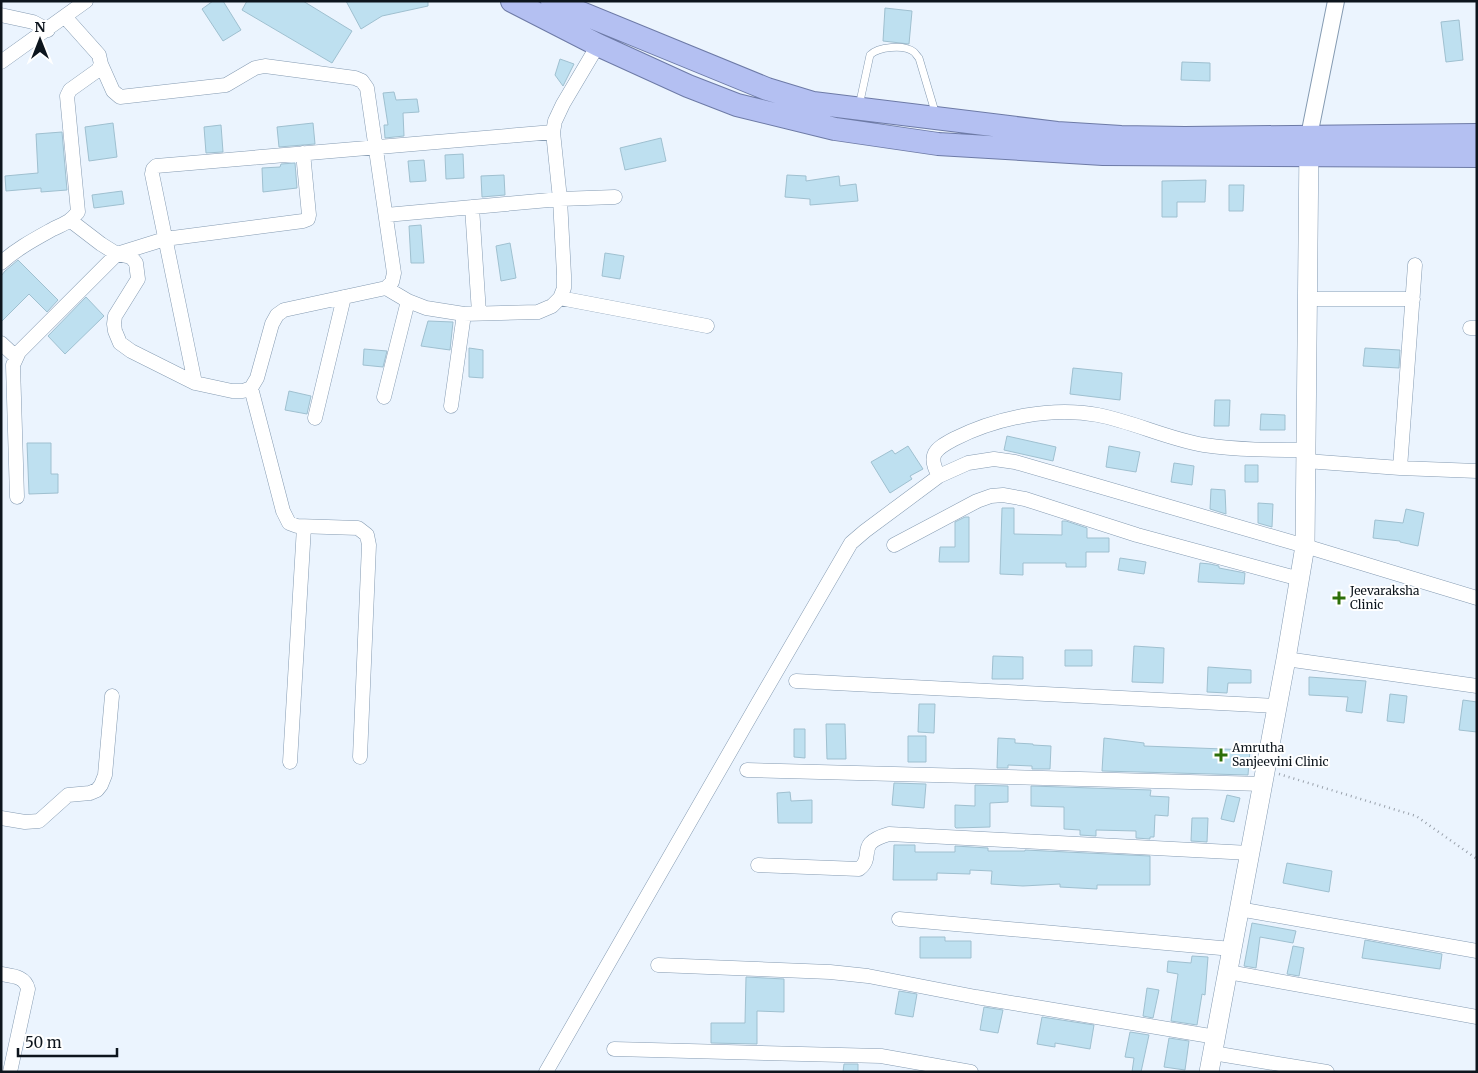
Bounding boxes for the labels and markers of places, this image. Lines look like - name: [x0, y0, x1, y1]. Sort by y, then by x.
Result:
- place label: Jeevaraksha Clinic: [1349, 583, 1420, 612]
- marker: Jeevaraksha Clinic: [1332, 591, 1346, 605]
- place label: Amrutha Sanjeevini Clinic: [1231, 740, 1329, 769]
- marker: Amrutha Sanjeevini Clinic: [1214, 748, 1228, 762]

